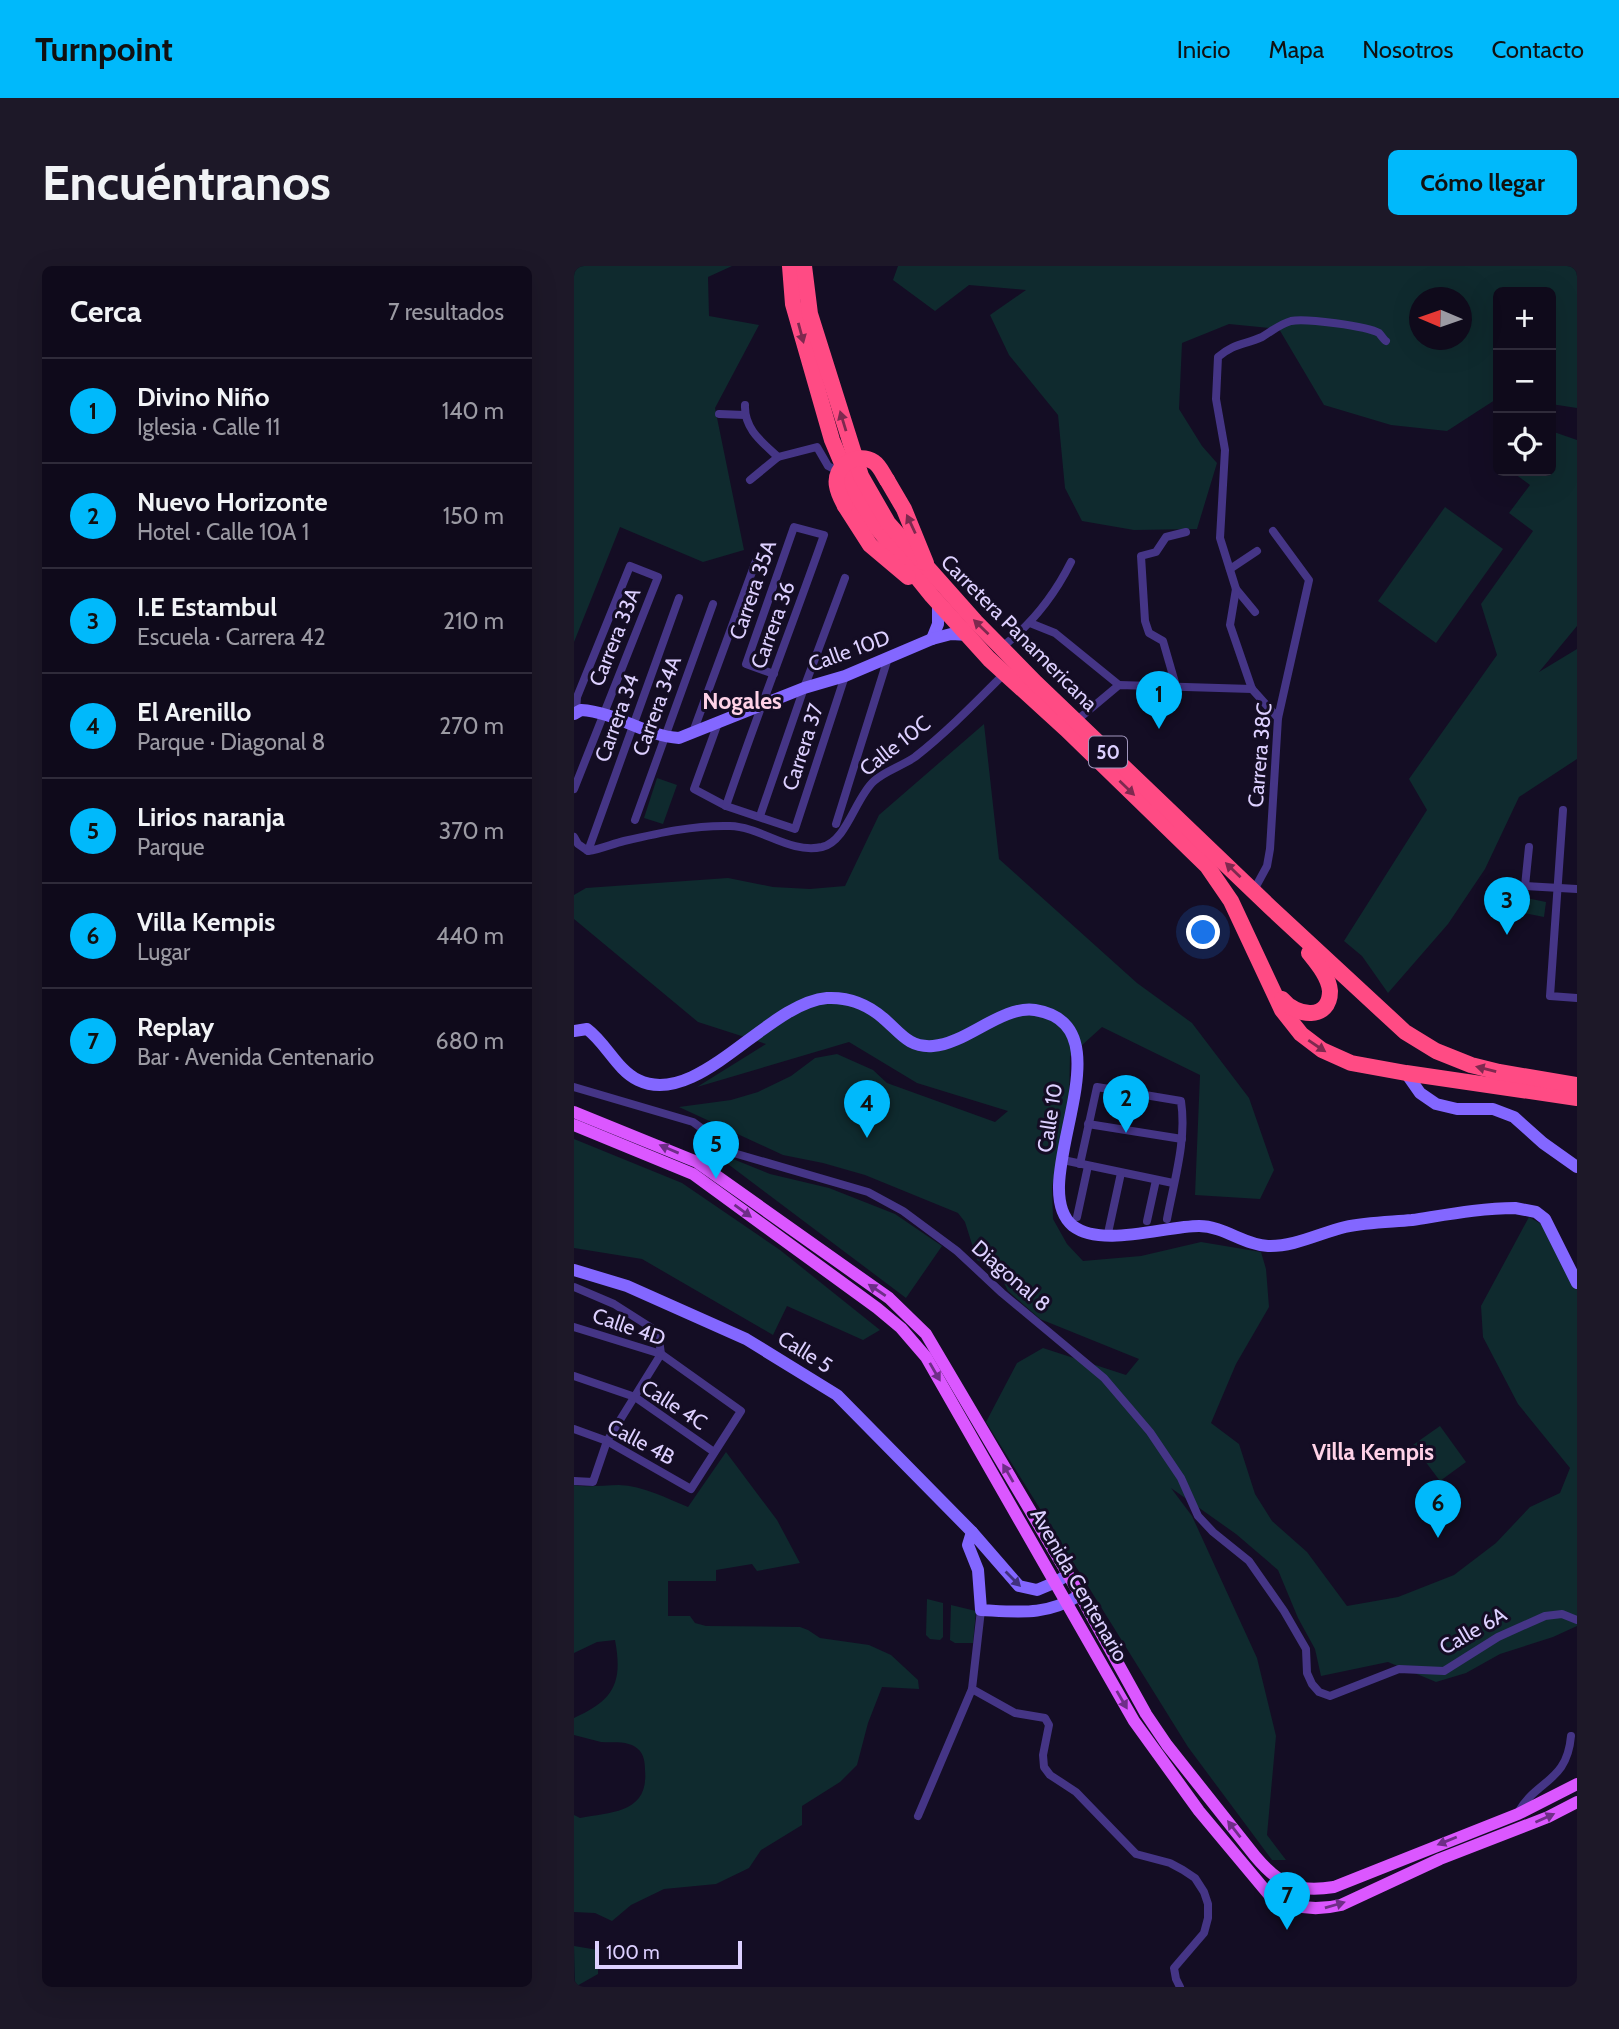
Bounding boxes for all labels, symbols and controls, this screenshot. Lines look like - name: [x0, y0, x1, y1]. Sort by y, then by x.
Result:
- text: Turnpoint: [35, 29, 173, 69]
- text: Inicio: [1177, 35, 1230, 64]
- text: Mapa: [1268, 35, 1324, 64]
- text: Nosotros: [1362, 35, 1453, 64]
- text: Contacto: [1491, 35, 1584, 64]
- button: Cómo llegar: [1388, 150, 1577, 215]
- text: Encuéntranos: [42, 153, 331, 212]
- north arrow: [1409, 287, 1472, 350]
- map controls: [1493, 287, 1556, 476]
- button: +: [1493, 287, 1556, 350]
- text: Cerca: [70, 293, 142, 330]
- text: 7 resultados: [388, 298, 504, 326]
- one-way arrow: [796, 322, 807, 344]
- button: −: [1493, 350, 1556, 413]
- text: Divino Niño: [137, 381, 269, 413]
- text: 1: [89, 397, 97, 425]
- text: 140 m: [442, 397, 504, 425]
- one-way arrow: [837, 411, 847, 432]
- text: Iglesia · Calle 11: [137, 413, 280, 441]
- button: locate: [1493, 413, 1556, 476]
- text: Nuevo Horizonte: [137, 486, 328, 518]
- text: 2: [87, 502, 99, 530]
- text: 150 m: [443, 502, 504, 530]
- one-way arrow: [905, 514, 916, 535]
- text: Hotel · Calle 10A 1: [137, 518, 309, 546]
- street label: Carrera 35A: [724, 537, 781, 643]
- street label: Carretera Panamericana: [936, 549, 1103, 716]
- street label: Carrera 36: [745, 578, 800, 672]
- street label: Carrera 33A: [584, 584, 646, 690]
- text: I.E Estambul: [137, 591, 277, 623]
- text: 3: [87, 607, 99, 635]
- text: 210 m: [443, 607, 504, 635]
- one-way arrow: [973, 620, 990, 636]
- text: Escuela · Carrera 42: [137, 623, 326, 651]
- street label: Calle 10D: [805, 624, 893, 677]
- street label: Carrera 34A: [627, 652, 686, 759]
- street label: Carrera 34: [589, 671, 644, 765]
- pin: 1: [1136, 671, 1182, 729]
- district label: Nogales: [702, 687, 782, 715]
- text: El Arenillo: [137, 696, 251, 728]
- street label: Carrera 37: [777, 700, 828, 794]
- street label: Carrera 38C: [1242, 701, 1277, 808]
- street label: Calle 10C: [854, 710, 935, 781]
- text: 4: [86, 712, 100, 740]
- text: 270 m: [439, 712, 504, 740]
- text: Parque · Diagonal 8: [137, 728, 325, 756]
- road number: 50: [1089, 737, 1127, 768]
- one-way arrow: [1118, 780, 1135, 796]
- text: Lirios naranja: [137, 801, 285, 833]
- text: 5: [87, 817, 99, 845]
- text: 370 m: [439, 817, 504, 845]
- text: Parque: [137, 833, 204, 861]
- one-way arrow: [1225, 863, 1242, 879]
- pin: 3: [1484, 877, 1530, 935]
- text: Villa Kempis: [137, 906, 275, 938]
- your location: [1186, 915, 1220, 949]
- text: 6: [87, 922, 99, 950]
- text: 440 m: [436, 922, 504, 950]
- text: Lugar: [137, 938, 190, 966]
- text: Replay: [137, 1011, 214, 1043]
- text: 7: [87, 1027, 99, 1055]
- text: 680 m: [436, 1027, 504, 1055]
- one-way arrow: [1308, 1039, 1327, 1052]
- text: Bar · Avenida Centenario: [137, 1043, 374, 1071]
- one-way arrow: [1475, 1063, 1497, 1074]
- pin: 2: [1103, 1075, 1149, 1133]
- pin: 4: [844, 1080, 890, 1138]
- street label: Calle 10: [1032, 1081, 1067, 1154]
- pin: 5: [693, 1121, 739, 1179]
- one-way arrow: [659, 1143, 679, 1155]
- one-way arrow: [734, 1203, 752, 1217]
- street label: Diagonal 8: [967, 1235, 1056, 1317]
- one-way arrow: [868, 1283, 886, 1297]
- street label: Calle 4D: [589, 1302, 669, 1351]
- street label: Calle 5: [773, 1325, 837, 1378]
- one-way arrow: [928, 1362, 941, 1381]
- street label: Calle 4C: [637, 1374, 712, 1435]
- street label: Calle 4B: [603, 1413, 679, 1470]
- district label: Villa Kempis: [1312, 1438, 1434, 1466]
- one-way arrow: [1002, 1463, 1014, 1483]
- pin: 6: [1415, 1480, 1461, 1538]
- street label: Avenida Centenario: [1025, 1504, 1133, 1666]
- one-way arrow: [1004, 1570, 1021, 1587]
- street label: Calle 6A: [1435, 1601, 1511, 1660]
- one-way arrow: [1116, 1690, 1128, 1709]
- one-way arrow: [1535, 1812, 1555, 1824]
- one-way arrow: [1227, 1820, 1242, 1838]
- one-way arrow: [1437, 1836, 1458, 1847]
- pin: 7: [1264, 1872, 1310, 1930]
- one-way arrow: [1325, 1900, 1346, 1910]
- scale bar: [595, 1938, 742, 1970]
- text: 100 m: [606, 1941, 660, 1964]

